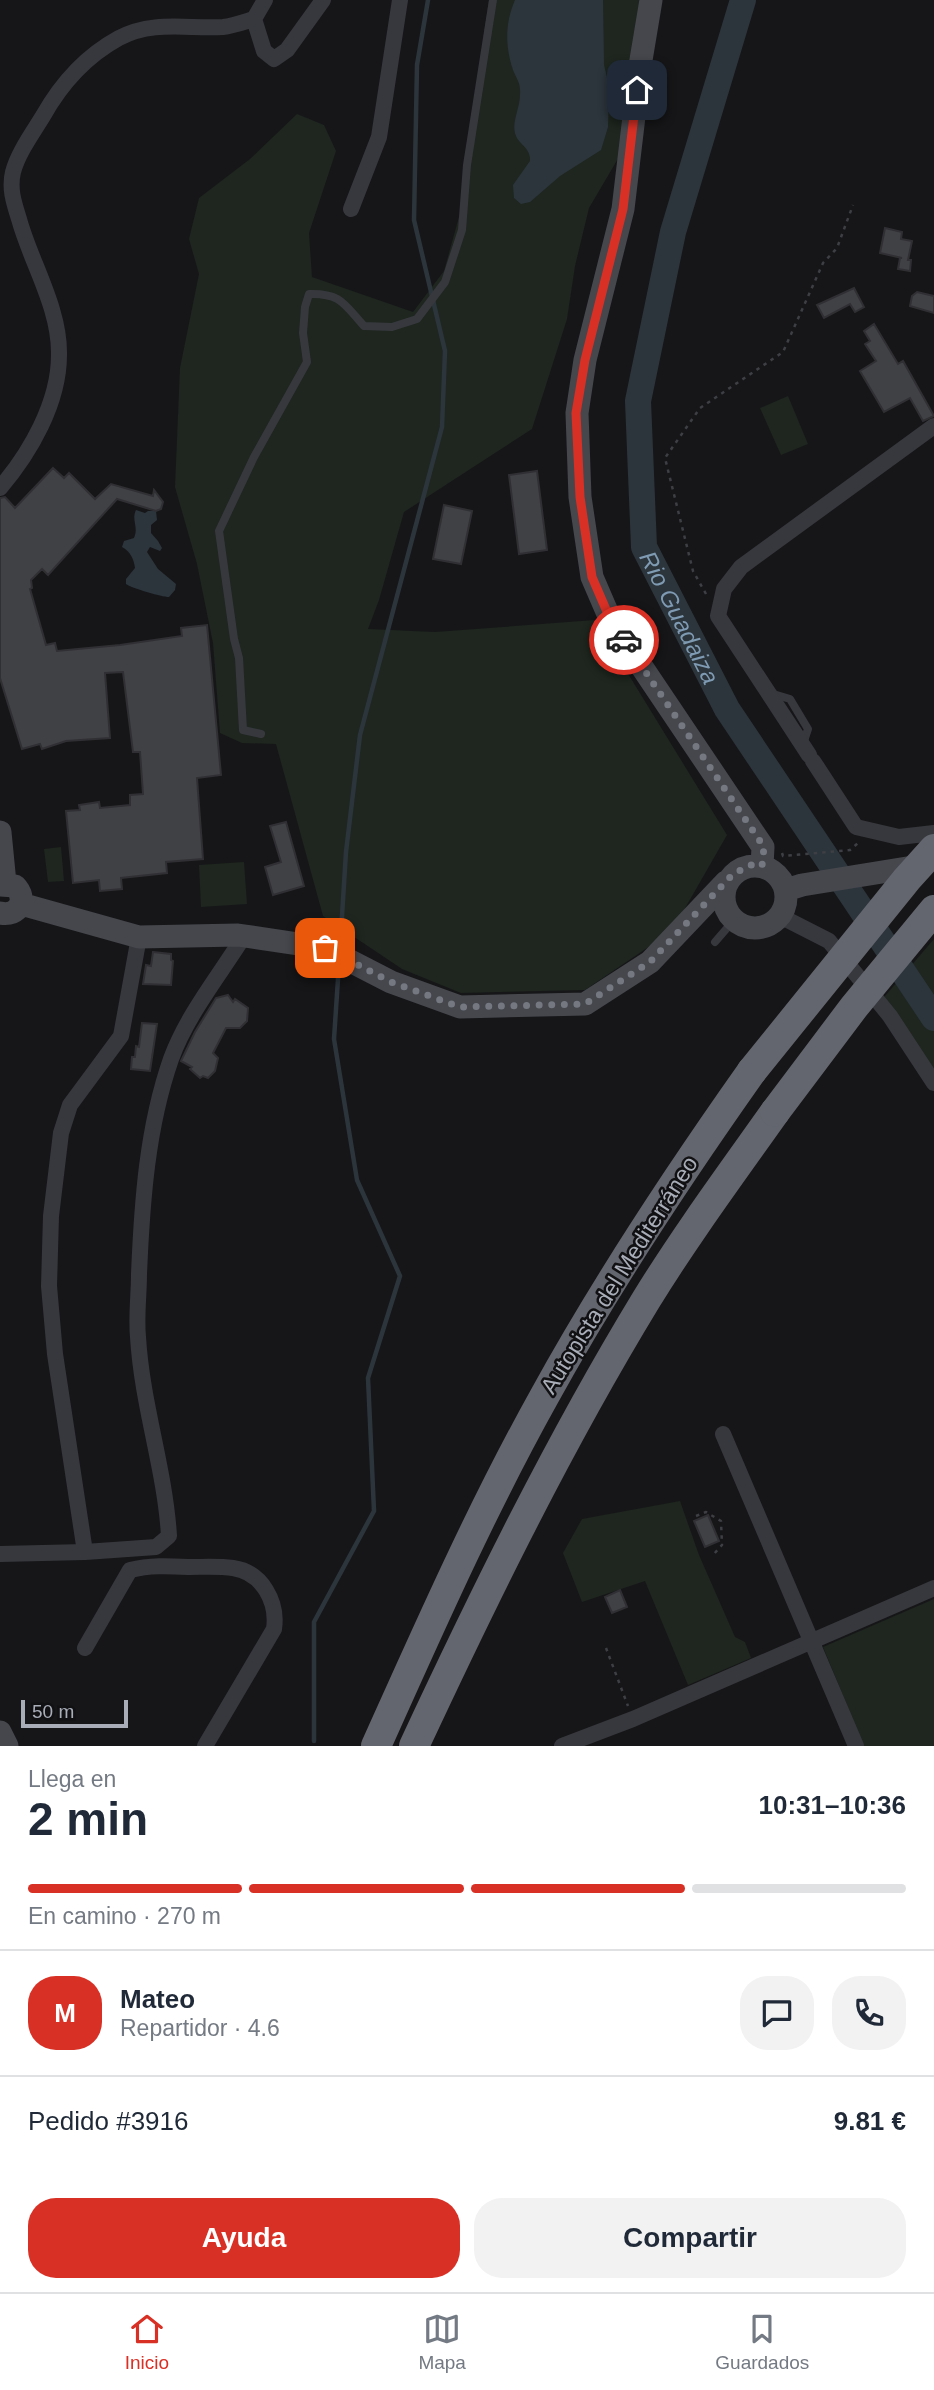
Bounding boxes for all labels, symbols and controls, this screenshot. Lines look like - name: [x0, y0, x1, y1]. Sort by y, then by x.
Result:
- pin: [607, 60, 667, 120]
- icon: home: [618, 71, 656, 109]
- water label: Rio Guadaiza: [635, 546, 725, 688]
- courier: [589, 605, 659, 675]
- icon: car: [605, 621, 643, 659]
- pin: [295, 918, 355, 978]
- icon: bag: [306, 929, 344, 967]
- street label: Autopista del Mediterráneo: [535, 1152, 703, 1398]
- scale bar: [21, 1697, 128, 1729]
- text: 50 m: [32, 1701, 74, 1722]
- text: Llega en: [28, 1766, 116, 1792]
- text: 10:31–10:36: [759, 1790, 906, 1820]
- text: 2 min: [28, 1793, 148, 1845]
- text: En camino · 270 m: [28, 1903, 221, 1929]
- button: chat: [740, 1976, 814, 2050]
- button: phone: [832, 1976, 906, 2050]
- text: Mateo: [120, 1984, 195, 2014]
- text: M: [54, 1998, 76, 2028]
- text: Repartidor · 4.6: [120, 2015, 280, 2041]
- text: Pedido #3916: [28, 2106, 188, 2136]
- text: 9.81 €: [834, 2106, 906, 2136]
- button: Ayuda: [28, 2198, 460, 2278]
- button: Compartir: [474, 2198, 906, 2278]
- tab: Inicio: [125, 2310, 169, 2374]
- tab: Mapa: [418, 2310, 466, 2374]
- tab: Guardados: [715, 2310, 809, 2374]

